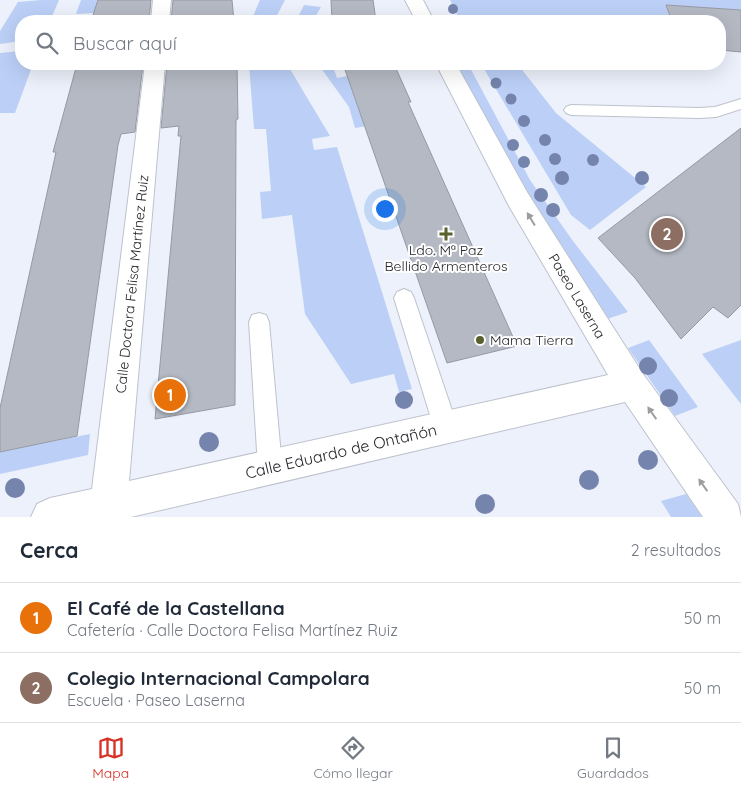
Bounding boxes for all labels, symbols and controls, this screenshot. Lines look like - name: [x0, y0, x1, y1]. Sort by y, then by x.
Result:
- search box: [15, 15, 726, 70]
- icon: search: [33, 29, 61, 57]
- text: Buscar aquí: [73, 31, 177, 55]
- street label: Calle Doctora Felisa Martínez Ruiz: [112, 174, 152, 394]
- your location: [372, 196, 398, 222]
- one-way arrow: [526, 213, 535, 226]
- pin: 2: [651, 215, 683, 253]
- marker: Ldo. Mª Paz Bellido Armenteros: [440, 228, 452, 240]
- place label: Ldo. Mª Paz Bellido Armenteros: [384, 241, 508, 275]
- street label: Paseo Laserna: [545, 250, 609, 342]
- place label: Mama Tierra: [490, 331, 574, 349]
- marker: Mama Tierra: [474, 334, 486, 346]
- pin: 1: [154, 376, 186, 414]
- one-way arrow: [647, 406, 657, 420]
- street label: Calle Eduardo de Ontañón: [243, 419, 439, 483]
- one-way arrow: [698, 478, 708, 492]
- text: Cerca: [20, 537, 78, 563]
- text: 2 resultados: [631, 540, 721, 560]
- text: El Café de la Castellana: [67, 596, 285, 620]
- text: 1: [33, 608, 39, 628]
- text: 50 m: [684, 608, 721, 628]
- text: Cafetería · Calle Doctora Felisa Martínez Ruiz: [67, 620, 398, 640]
- text: Colegio Internacional Campolara: [67, 666, 370, 690]
- text: 2: [31, 678, 41, 698]
- text: 50 m: [684, 678, 721, 698]
- text: Escuela · Paseo Laserna: [67, 690, 245, 710]
- tab: Mapa: [92, 734, 129, 782]
- tab: Cómo llegar: [313, 734, 393, 782]
- tab: Guardados: [577, 734, 649, 782]

